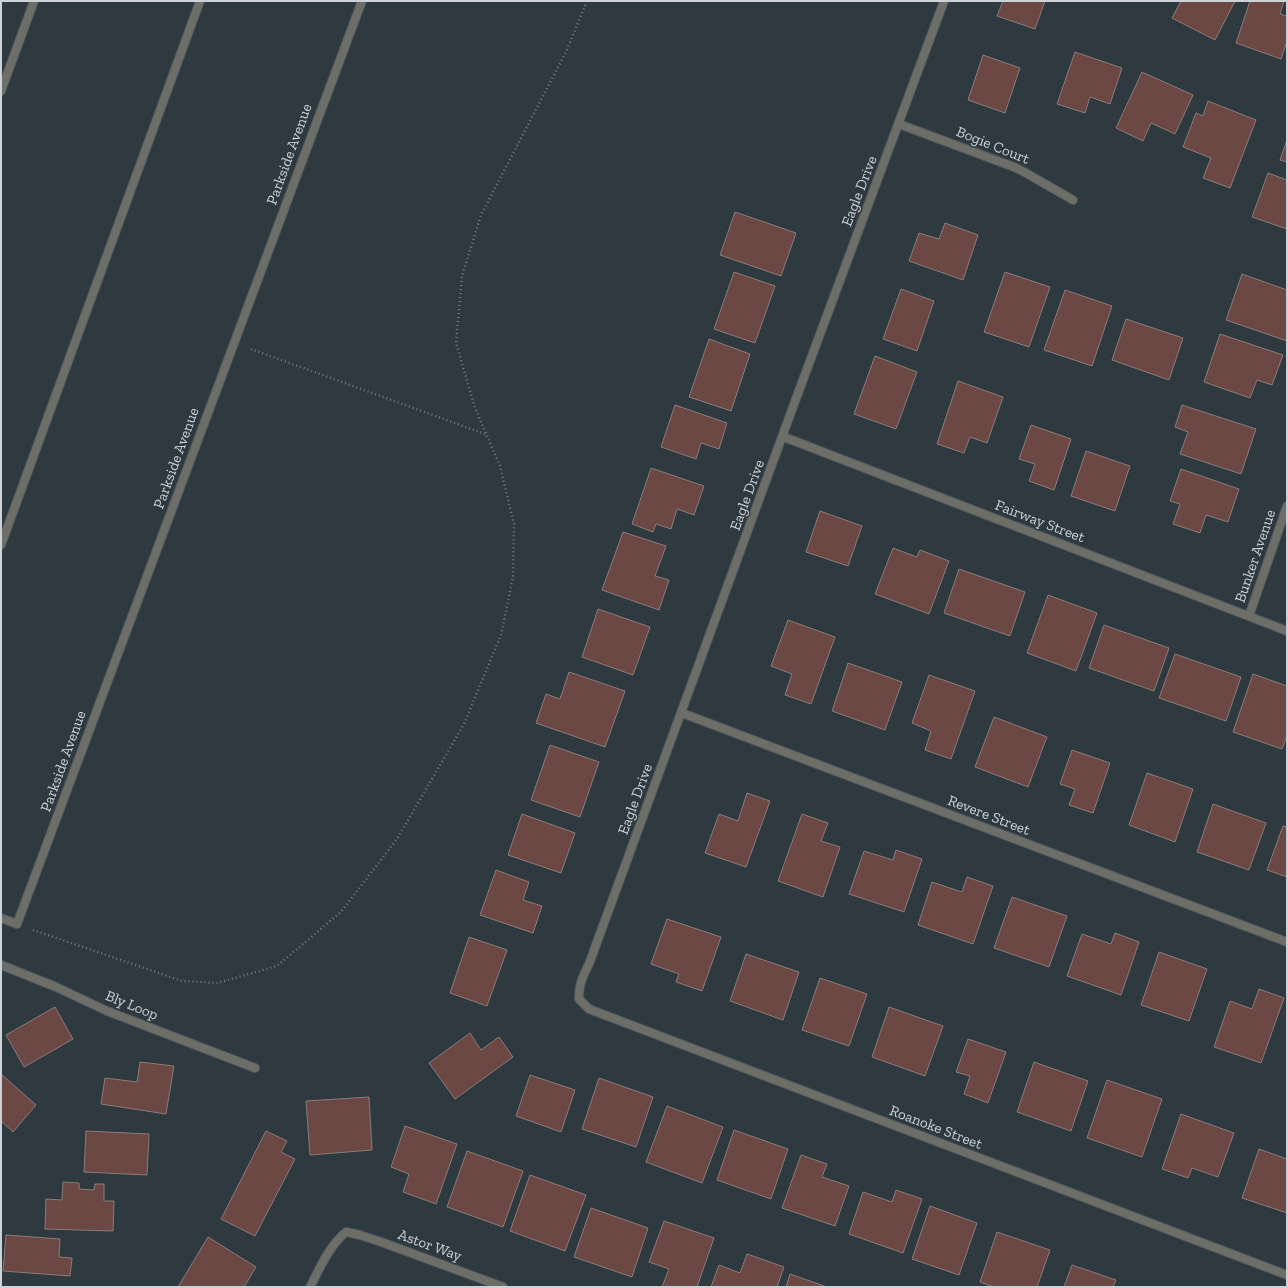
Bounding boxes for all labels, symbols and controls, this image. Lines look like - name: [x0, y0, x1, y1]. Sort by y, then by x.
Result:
- street label: Parkside Avenue: [262, 101, 316, 207]
- street label: Bogie Court: [954, 122, 1033, 168]
- street label: Eagle Drive: [837, 153, 881, 229]
- street label: Parkside Avenue: [149, 405, 203, 511]
- street label: Eagle Drive: [726, 457, 768, 533]
- street label: Fairway Street: [993, 496, 1088, 547]
- street label: Bunker Avenue: [1231, 507, 1279, 605]
- street label: Parkside Avenue: [36, 708, 90, 814]
- street label: Eagle Drive: [614, 761, 656, 837]
- street label: Revere Street: [945, 791, 1033, 839]
- street label: Bly Loop: [103, 986, 161, 1024]
- street label: Roanoke Street: [887, 1101, 985, 1153]
- street label: Astor Way: [396, 1225, 465, 1265]

